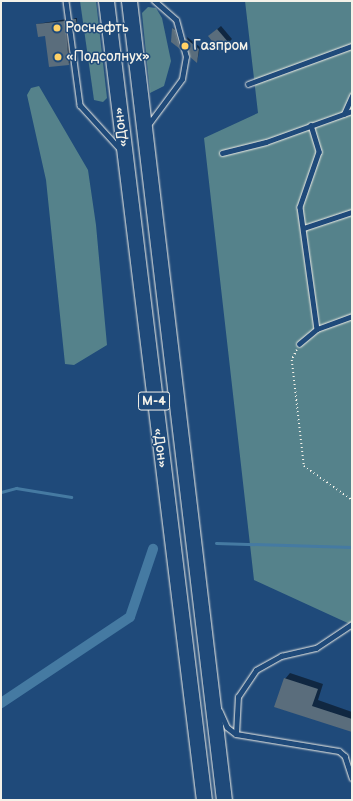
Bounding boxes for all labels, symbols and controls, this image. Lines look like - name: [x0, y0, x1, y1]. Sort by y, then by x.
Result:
- place label: Роснефть: [65, 20, 129, 36]
- marker: Роснефть: [52, 23, 62, 33]
- place label: Газпром: [193, 38, 248, 54]
- marker: Газпром: [180, 41, 190, 51]
- place label: «Подсолнух»: [66, 49, 150, 65]
- marker: «Подсолнух»: [53, 52, 63, 62]
- street label: «Дон»: [110, 106, 132, 148]
- road number: М-4: [138, 390, 170, 412]
- street label: «Дон»: [149, 427, 171, 469]

